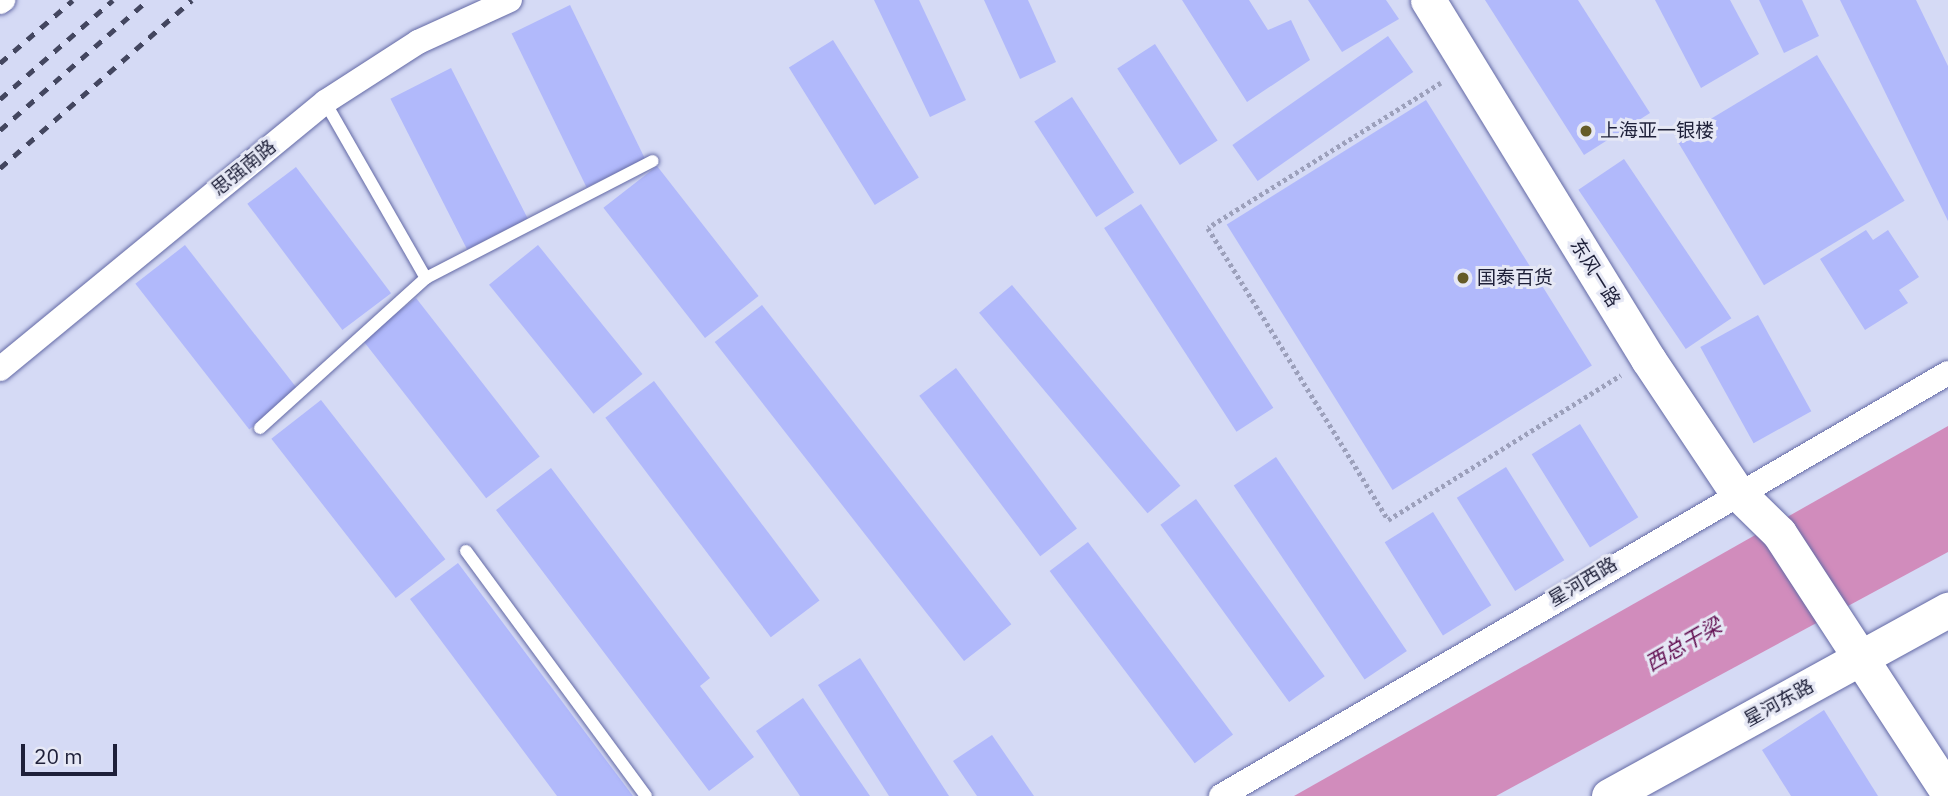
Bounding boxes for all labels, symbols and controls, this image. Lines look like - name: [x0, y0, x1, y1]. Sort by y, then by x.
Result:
- place label: 上海亚一银楼: [1600, 120, 1714, 142]
- marker: 上海亚一银楼: [1578, 123, 1594, 139]
- street label: 思强南路: [207, 135, 281, 201]
- street label: 东风一路: [1565, 235, 1625, 311]
- place label: 国泰百货: [1477, 267, 1553, 289]
- marker: 国泰百货: [1455, 270, 1471, 286]
- street label: 星河西路: [1545, 553, 1621, 611]
- water label: 西总干梁: [1640, 612, 1726, 676]
- street label: 星河东路: [1740, 675, 1818, 731]
- scale bar: [24, 730, 121, 774]
- text: 20 m: [34, 742, 83, 770]

